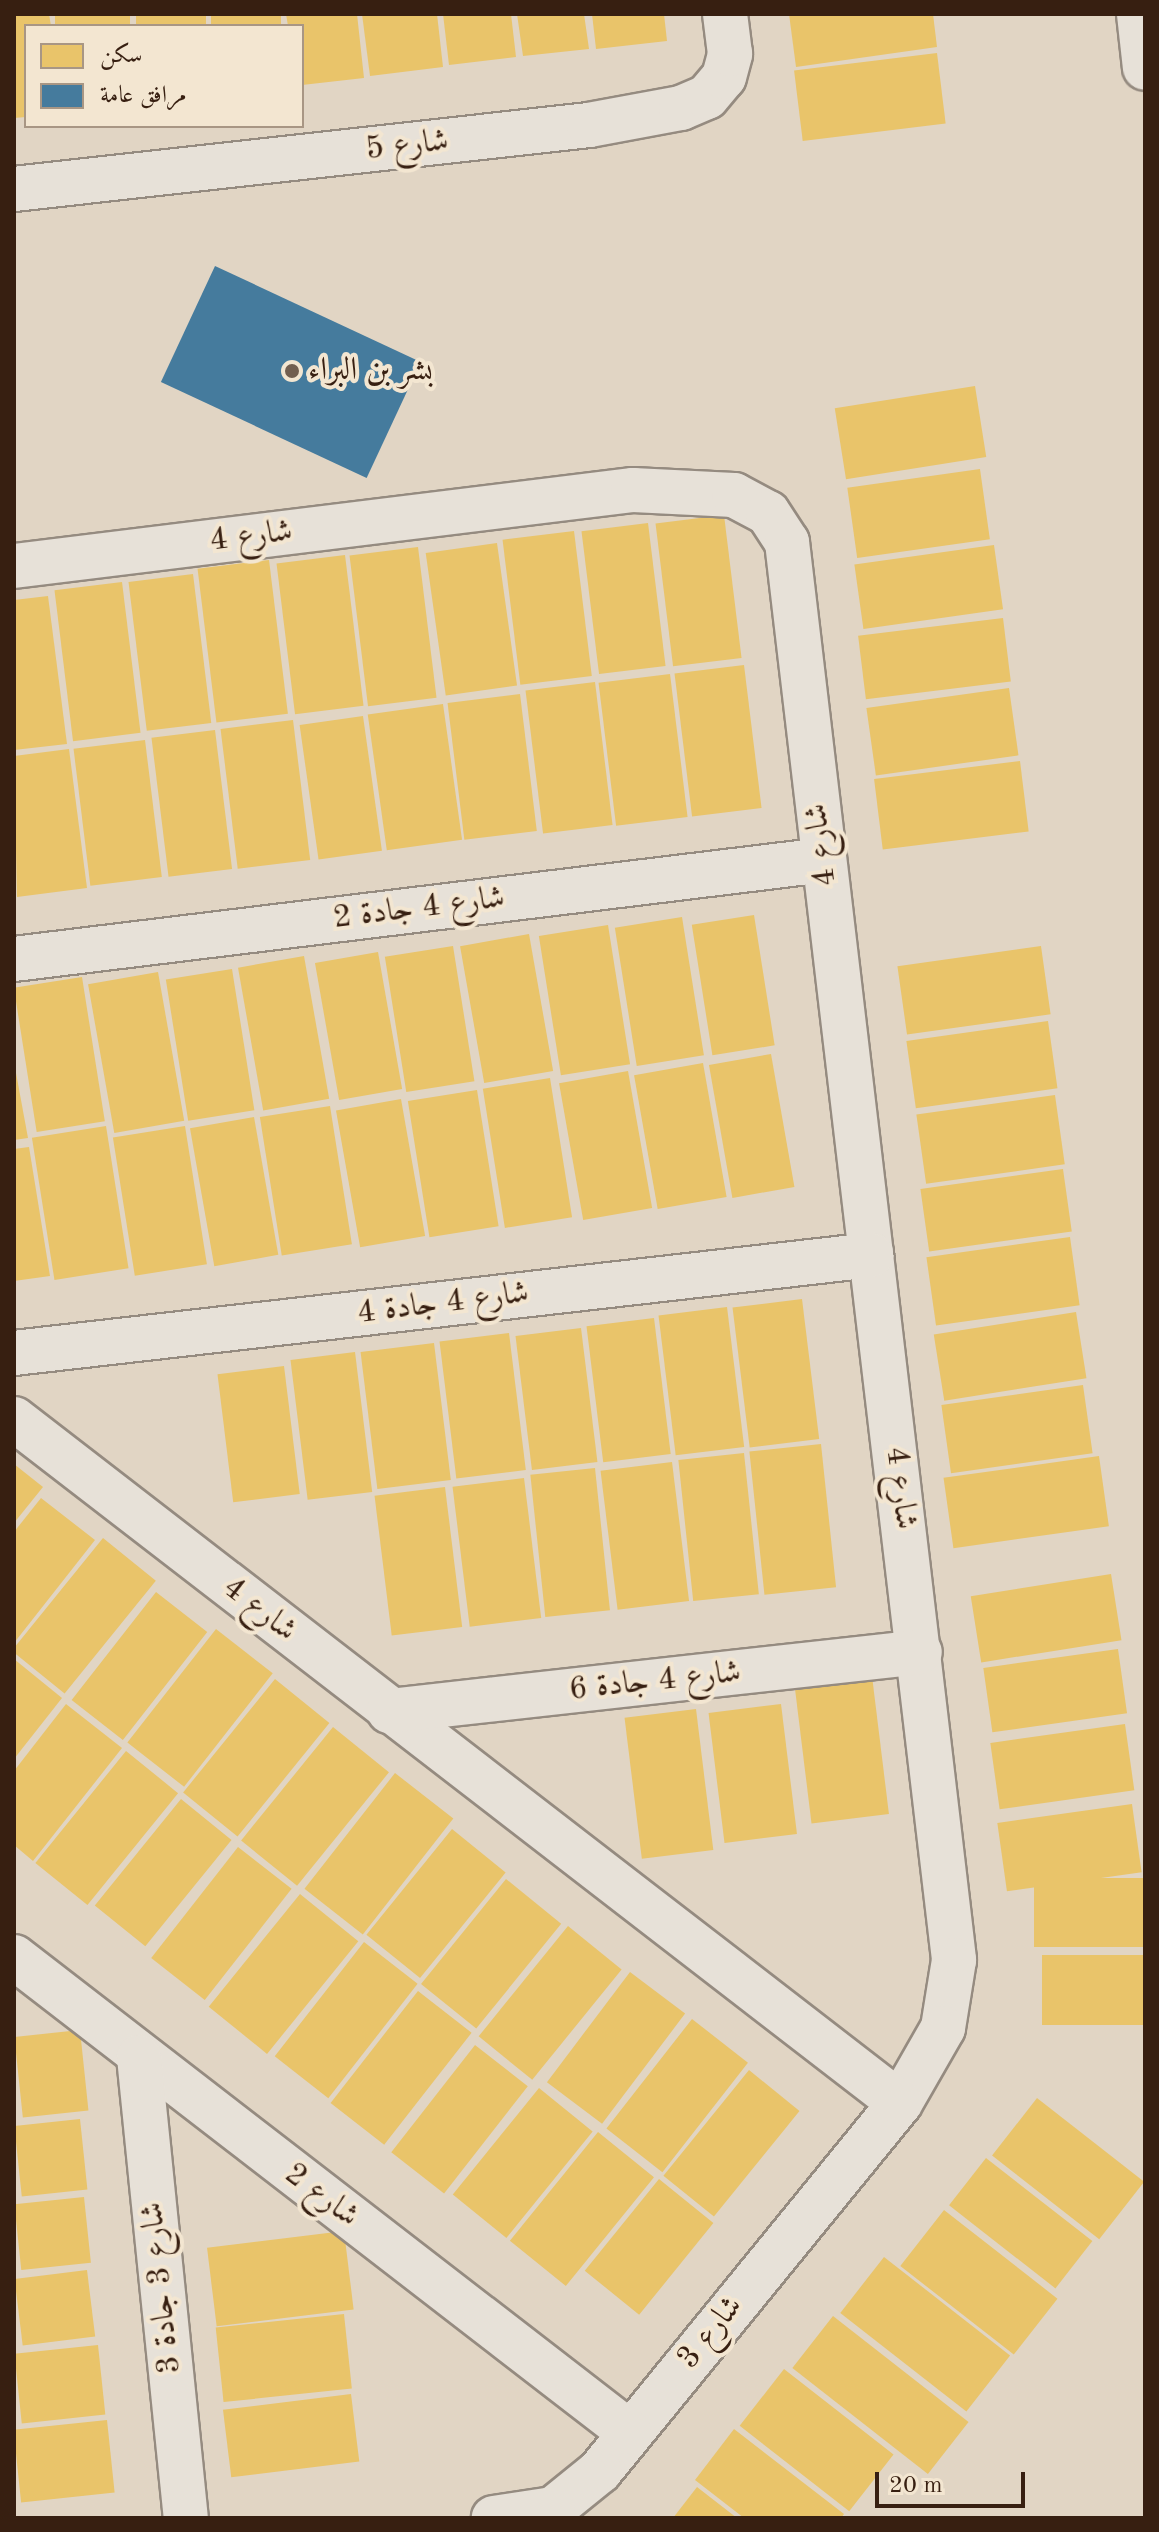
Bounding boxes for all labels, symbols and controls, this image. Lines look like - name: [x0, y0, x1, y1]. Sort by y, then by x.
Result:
- legend: [24, 24, 304, 128]
- text: سكن: [100, 44, 143, 68]
- text: مرافق عامة: [100, 84, 187, 108]
- street label: شارع 5: [364, 123, 450, 169]
- place label: بشر بن البراء: [308, 352, 433, 390]
- marker: بشر بن البراء: [283, 362, 301, 380]
- street label: شارع 4: [207, 513, 295, 561]
- street label: شارع 4: [798, 801, 846, 889]
- street label: شارع 4 جادة 2: [331, 879, 507, 939]
- street label: شارع 4 جادة 4: [355, 1274, 531, 1334]
- street label: شارع 4: [876, 1444, 924, 1532]
- street label: شارع 4: [214, 1569, 304, 1651]
- street label: شارع 4 جادة 6: [567, 1654, 743, 1710]
- street label: شارع 2: [276, 2156, 366, 2236]
- street label: شارع 3 جادة 3: [134, 2200, 190, 2376]
- street label: شارع 3: [670, 2289, 752, 2377]
- scale bar: [879, 2456, 1029, 2506]
- text: 20 m: [889, 2474, 943, 2498]

